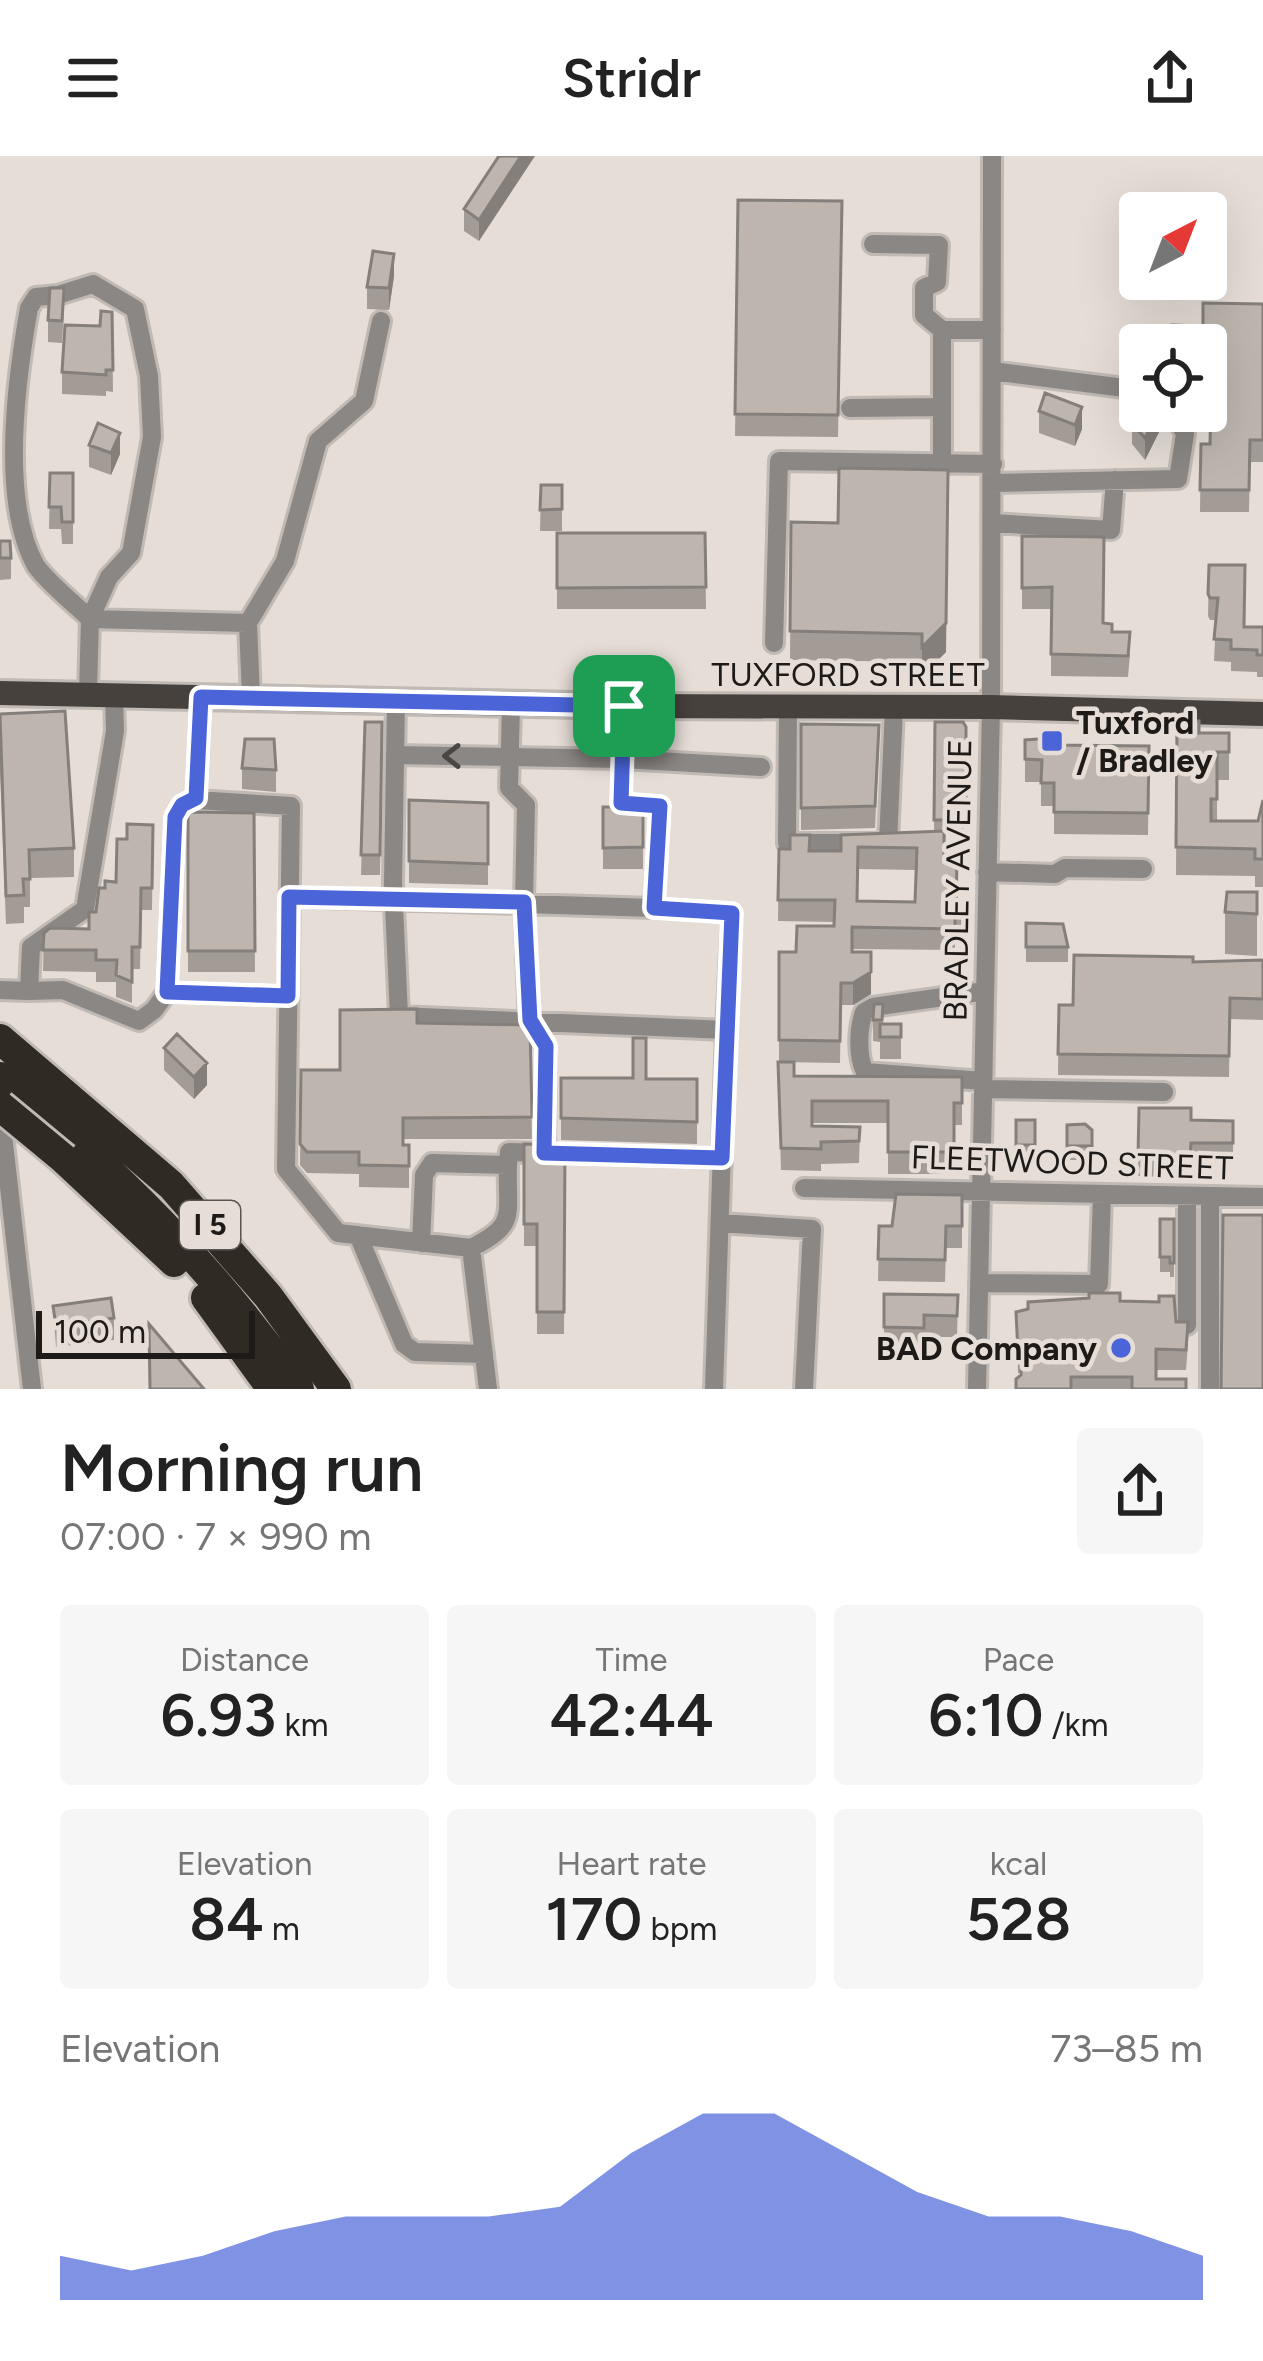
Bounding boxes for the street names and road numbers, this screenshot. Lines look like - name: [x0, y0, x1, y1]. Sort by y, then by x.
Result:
- street label: TUXFORD STREET: [711, 655, 985, 694]
- street label: BRADLEY AVENUE: [936, 738, 979, 1022]
- street label: FLEETWOOD STREET: [910, 1137, 1234, 1188]
- road number: I 5: [180, 1201, 240, 1249]

